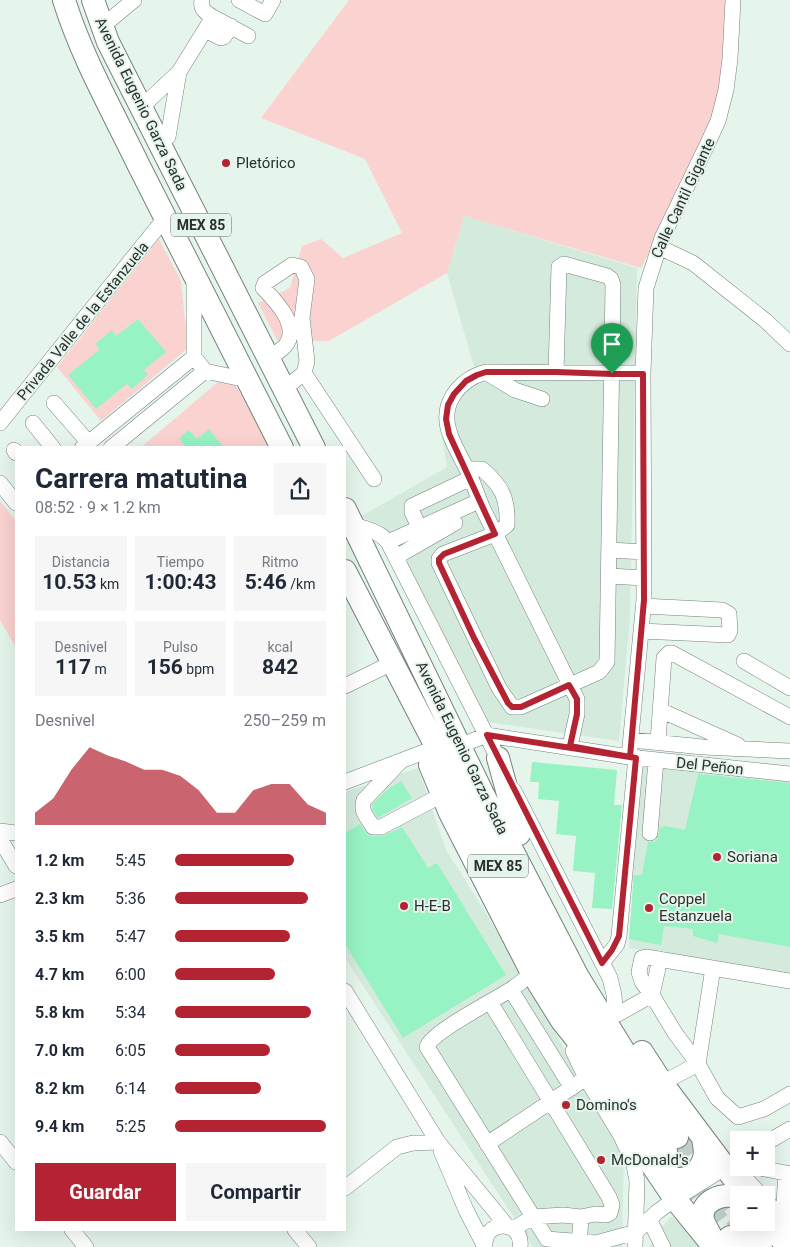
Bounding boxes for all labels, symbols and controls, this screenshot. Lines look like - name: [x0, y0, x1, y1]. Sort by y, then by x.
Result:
- street label: Avenida Eugenio Garza Sada: [91, 14, 191, 194]
- street label: Calle Cantil Gigante: [647, 135, 719, 261]
- place label: Pletórico: [236, 154, 296, 172]
- marker: Pletórico: [220, 157, 232, 169]
- road number: MEX 85: [171, 214, 231, 236]
- street label: Privada Valle de la Estanzuela: [13, 238, 153, 404]
- pin: [591, 323, 633, 374]
- icon: arrive: [598, 330, 626, 358]
- text: Carrera matutina: [35, 462, 247, 495]
- button: share: [274, 463, 326, 515]
- text: 08:52 · 9 × 1.2 km: [35, 498, 161, 517]
- text: Distancia: [52, 554, 110, 570]
- text: Tiempo: [157, 554, 204, 570]
- text: Ritmo: [262, 554, 299, 570]
- text: 10.53: [42, 570, 97, 594]
- text: 1:00:43: [144, 570, 217, 594]
- text: 5:46: [245, 570, 287, 594]
- text: km: [97, 576, 119, 592]
- text: /km: [287, 576, 316, 592]
- text: Desnivel: [55, 639, 107, 655]
- text: Pulso: [163, 639, 198, 655]
- text: kcal: [268, 639, 293, 655]
- text: 117: [55, 655, 91, 679]
- text: 156: [147, 655, 183, 679]
- text: 842: [262, 655, 298, 679]
- street label: Avenida Eugenio Garza Sada: [412, 658, 512, 838]
- text: m: [91, 661, 107, 677]
- text: bpm: [183, 661, 214, 677]
- text: Desnivel: [35, 711, 95, 730]
- text: 250–259 m: [244, 711, 326, 730]
- street label: Del Peñon: [675, 754, 745, 778]
- place label: Soriana: [727, 848, 778, 866]
- text: 1.2 km: [35, 851, 84, 870]
- text: 5:45: [115, 851, 146, 870]
- marker: Soriana: [711, 851, 723, 863]
- road number: MEX 85: [468, 854, 528, 878]
- text: 2.3 km: [35, 889, 84, 908]
- text: 5:36: [115, 889, 146, 908]
- place label: Coppel Estanzuela: [659, 890, 732, 925]
- place label: H-E-B: [414, 897, 451, 915]
- marker: H-E-B: [398, 900, 410, 912]
- marker: Coppel Estanzuela: [643, 902, 655, 914]
- text: 3.5 km: [35, 927, 84, 946]
- text: 5:47: [115, 927, 146, 946]
- text: 4.7 km: [35, 965, 84, 984]
- text: 6:00: [115, 965, 146, 984]
- text: 5.8 km: [35, 1003, 84, 1022]
- text: 5:34: [115, 1003, 146, 1022]
- text: 7.0 km: [35, 1041, 84, 1060]
- text: 6:05: [115, 1041, 146, 1060]
- text: 8.2 km: [35, 1079, 84, 1098]
- text: 6:14: [115, 1079, 146, 1098]
- place label: Domino's: [576, 1096, 637, 1114]
- marker: Domino's: [560, 1099, 572, 1111]
- text: 9.4 km: [35, 1117, 84, 1136]
- text: 5:25: [115, 1117, 146, 1136]
- map controls: [730, 1131, 775, 1231]
- button: +: [730, 1131, 775, 1176]
- place label: McDonald's: [611, 1151, 689, 1169]
- marker: McDonald's: [595, 1154, 607, 1166]
- button: Guardar: [35, 1163, 176, 1221]
- button: Compartir: [186, 1163, 326, 1221]
- button: −: [730, 1186, 775, 1231]

